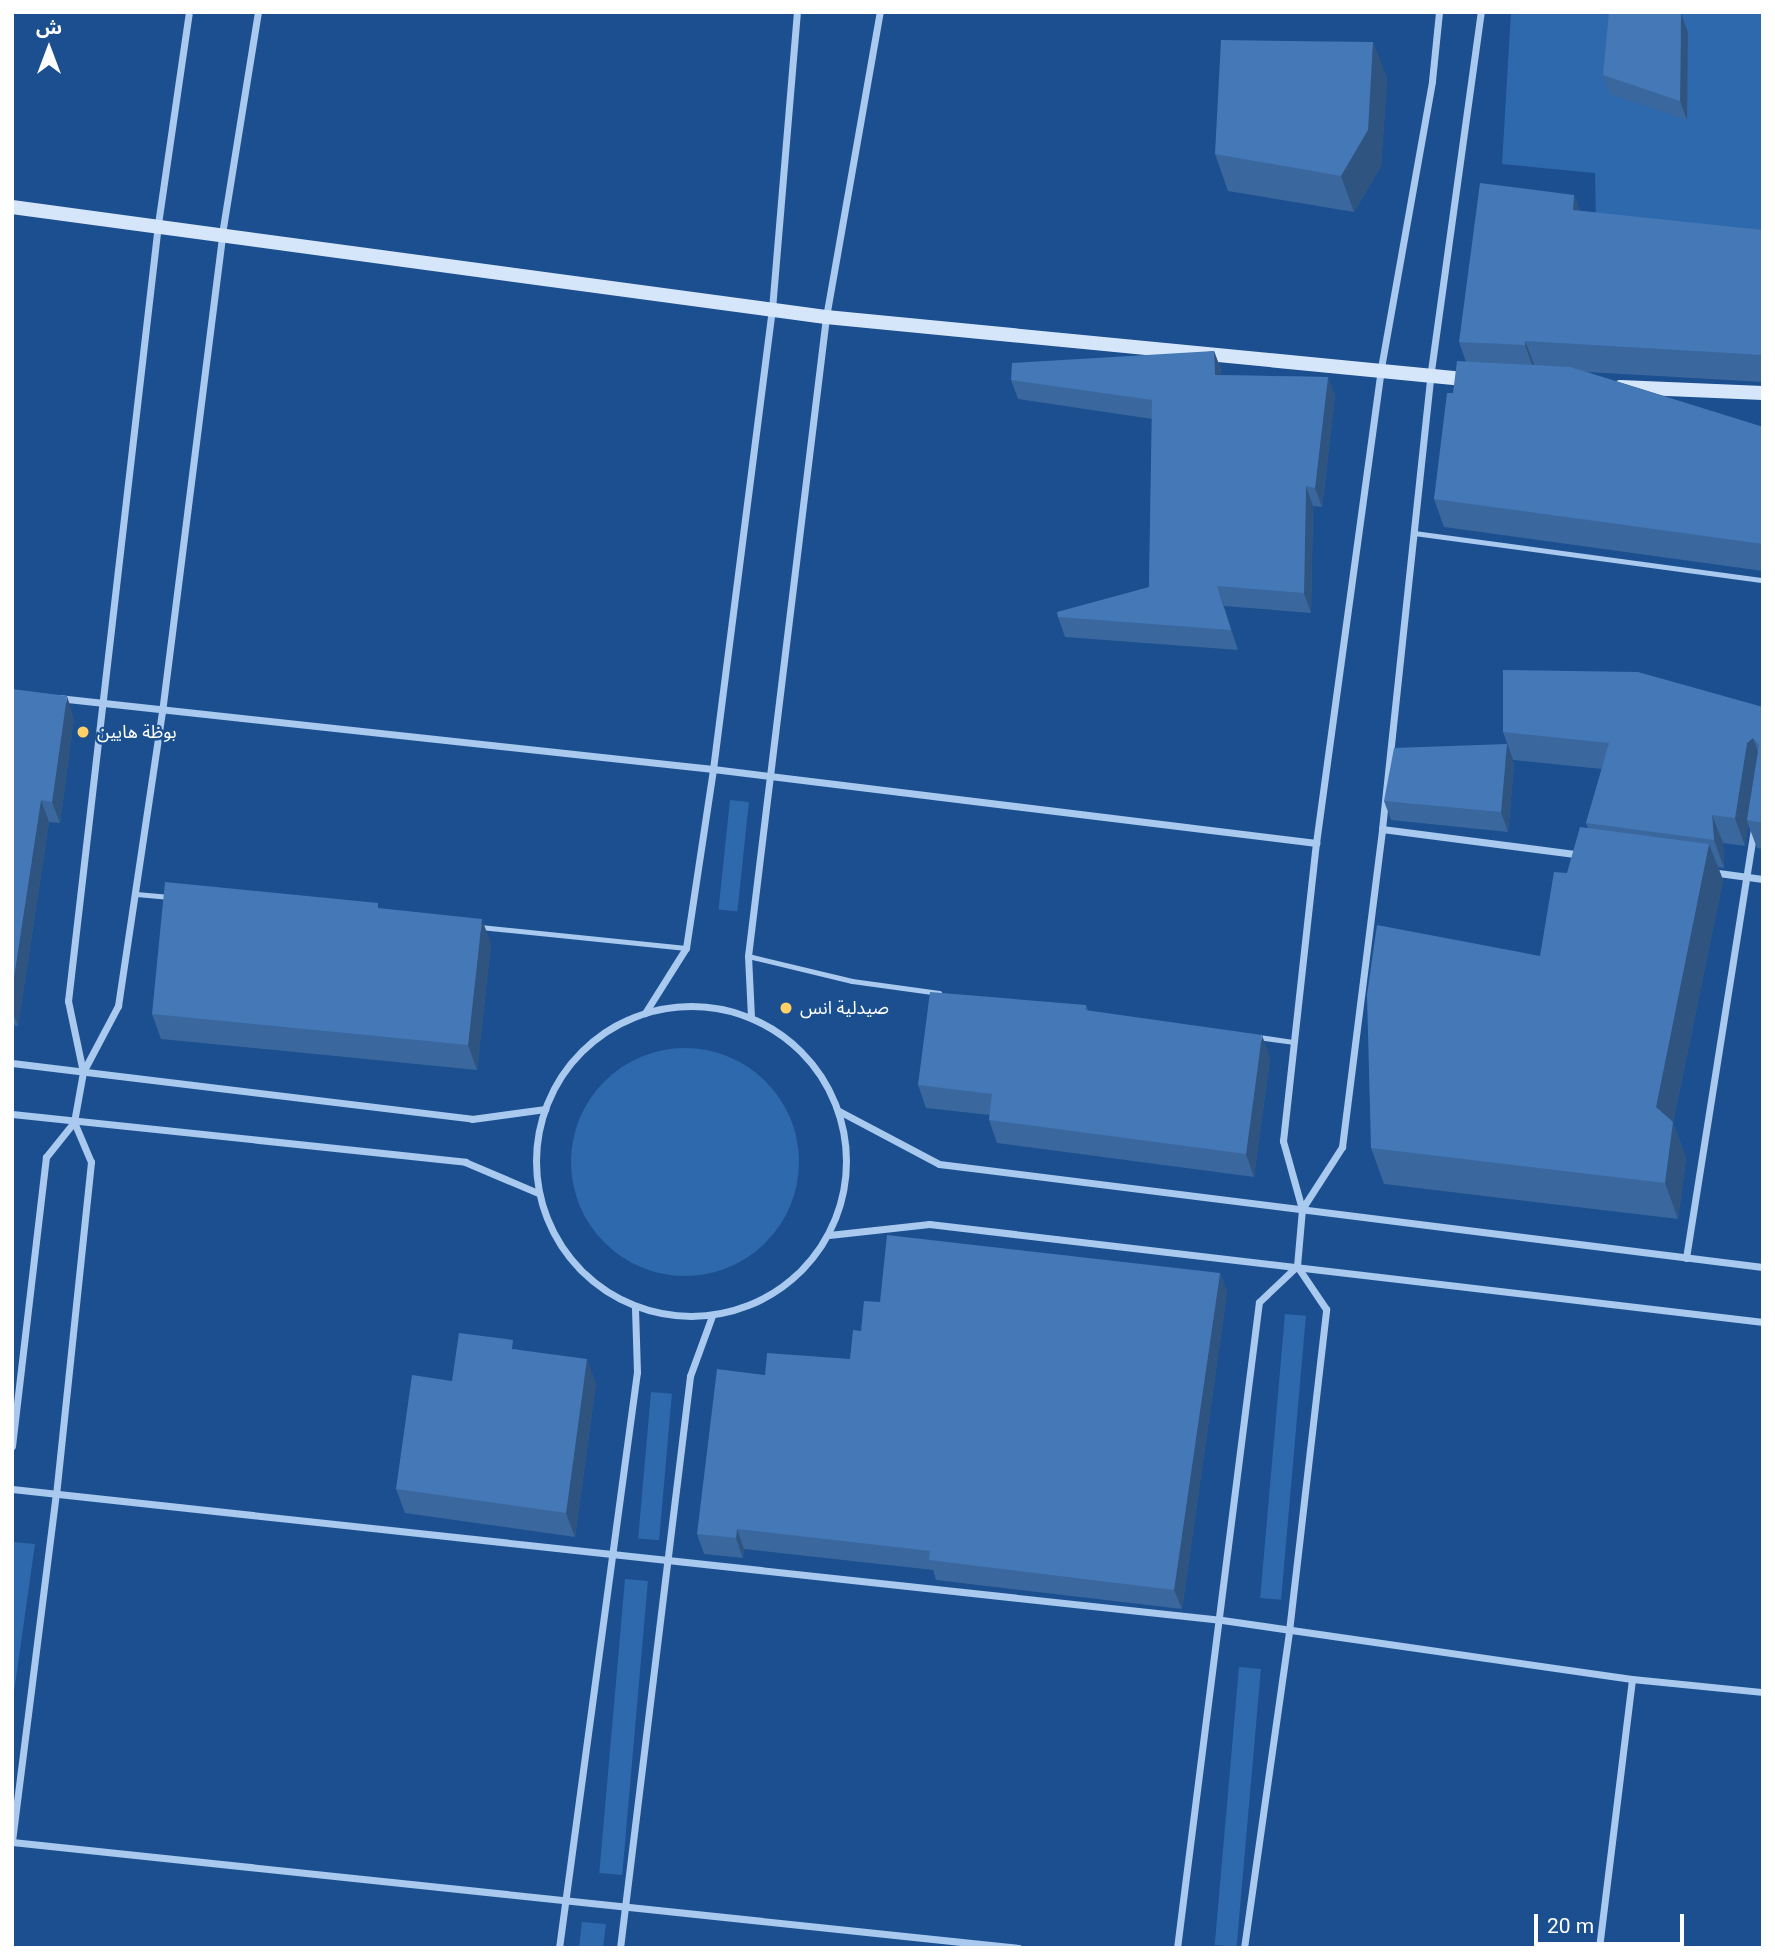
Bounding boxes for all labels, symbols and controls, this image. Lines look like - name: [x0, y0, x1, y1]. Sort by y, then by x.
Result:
- north arrow: [14, 14, 84, 84]
- text: ش: [36, 16, 62, 39]
- place label: بوظة هايين: [97, 721, 177, 743]
- marker: بوظة هايين: [75, 724, 91, 740]
- place label: صيدلية انس: [800, 997, 889, 1019]
- marker: صيدلية انس: [778, 1000, 794, 1016]
- scale bar: [1537, 1900, 1688, 1944]
- text: 20 m: [1547, 1914, 1594, 1938]

